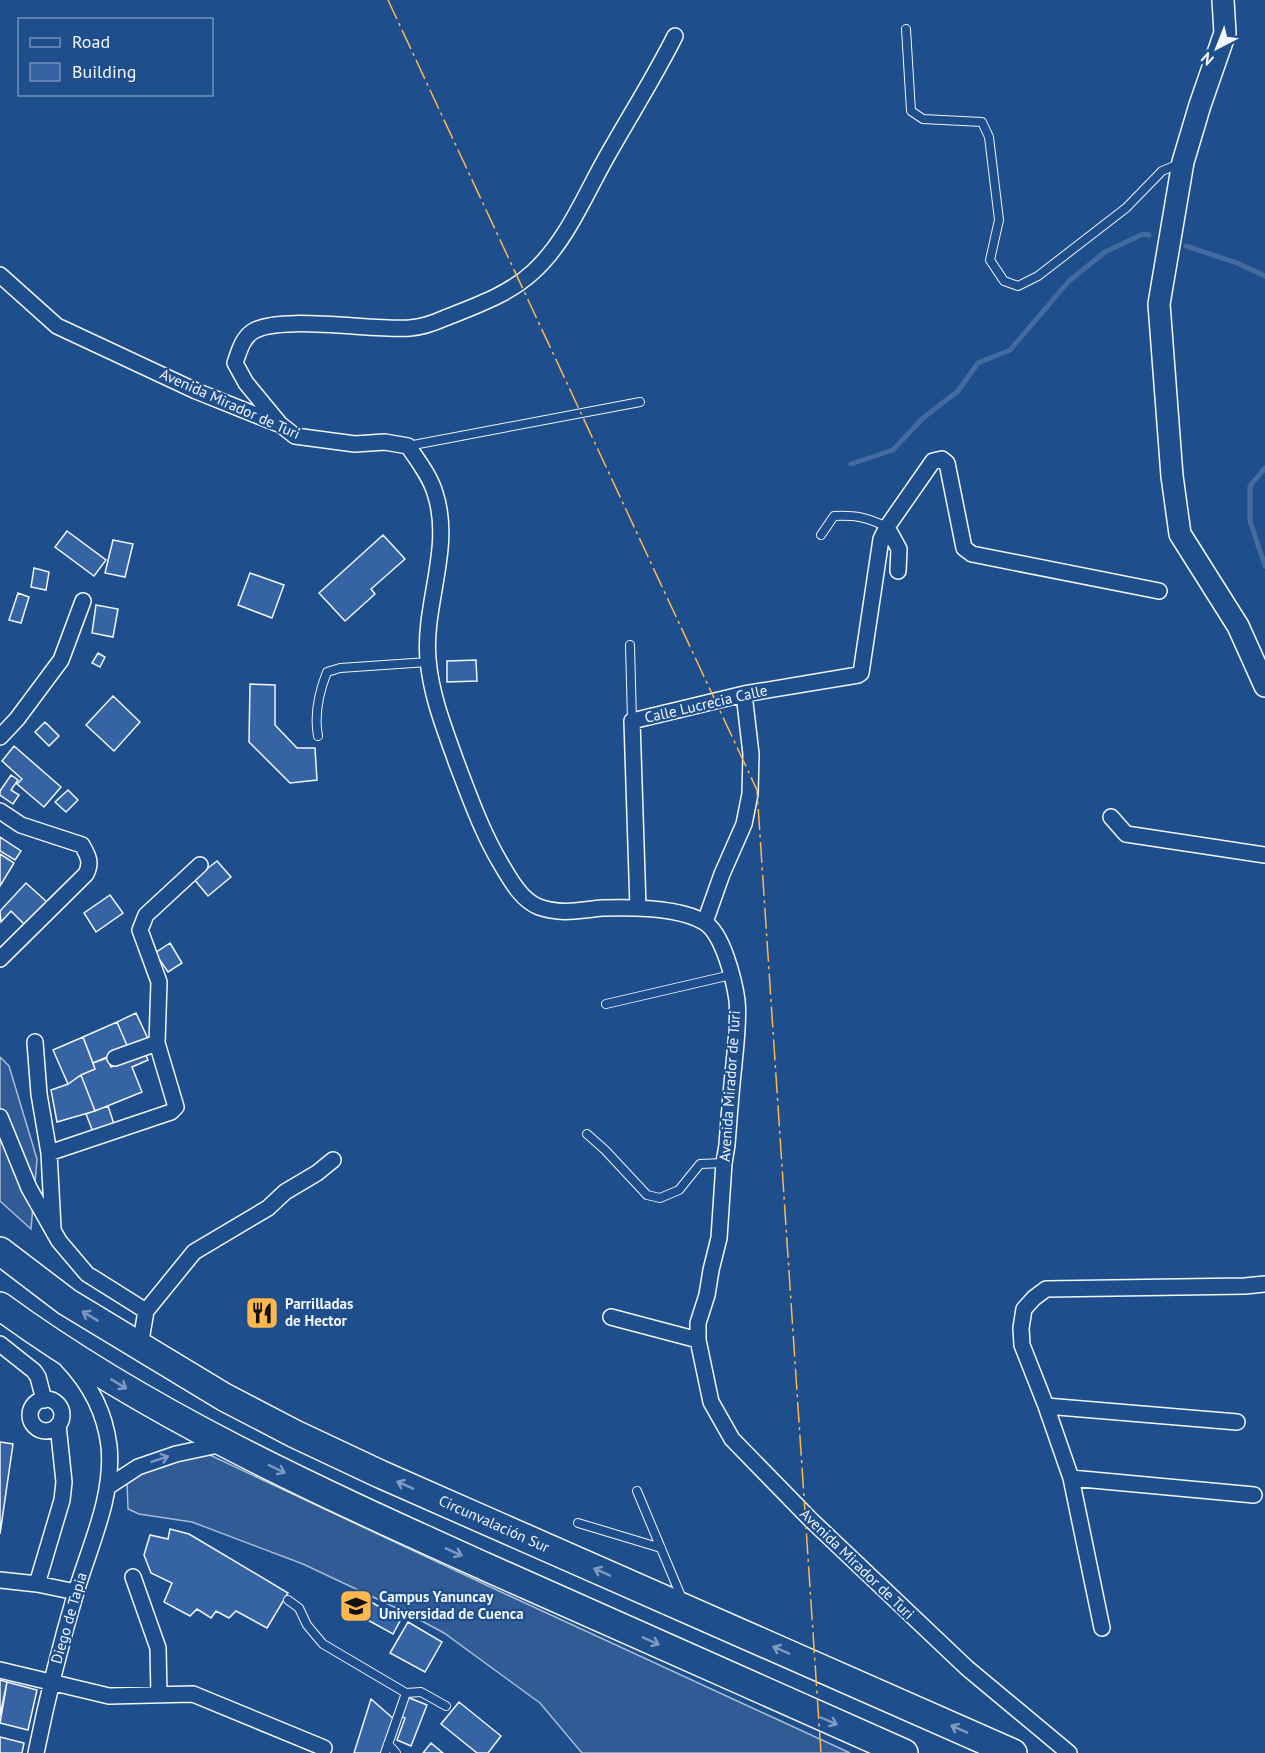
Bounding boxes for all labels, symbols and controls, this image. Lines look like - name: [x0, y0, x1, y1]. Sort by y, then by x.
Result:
- legend: [18, 18, 213, 96]
- north arrow: [1187, 18, 1247, 78]
- text: Road: [72, 30, 110, 53]
- text: N: [1196, 48, 1218, 70]
- text: Building: [72, 60, 136, 83]
- street label: Avenida Mirador de Turi: [157, 364, 303, 443]
- street label: Calle Lucrecia Calle: [643, 680, 769, 727]
- street label: Avenida Mirador de Turi: [715, 1010, 744, 1162]
- place label: Parrilladas de Hector: [285, 1294, 353, 1330]
- restaurant icon: Parrilladas de Hector: [244, 1295, 280, 1331]
- one-way arrow: [82, 1310, 99, 1322]
- one-way arrow: [110, 1379, 127, 1391]
- one-way arrow: [150, 1453, 169, 1464]
- one-way arrow: [268, 1464, 286, 1476]
- one-way arrow: [396, 1479, 414, 1490]
- street label: Circunvalación Sur: [436, 1491, 553, 1557]
- street label: Avenida Mirador de Turi: [796, 1504, 918, 1623]
- one-way arrow: [444, 1547, 462, 1558]
- one-way arrow: [594, 1565, 612, 1577]
- street label: Diego de Tapia: [46, 1570, 91, 1666]
- place label: Campus Yanuncay Universidad de Cuenca: [379, 1587, 524, 1623]
- school or university icon: Campus Yanuncay Universidad de Cuenca: [338, 1588, 374, 1624]
- one-way arrow: [641, 1635, 659, 1647]
- one-way arrow: [772, 1644, 791, 1655]
- one-way arrow: [819, 1715, 837, 1727]
- one-way arrow: [951, 1723, 969, 1734]

